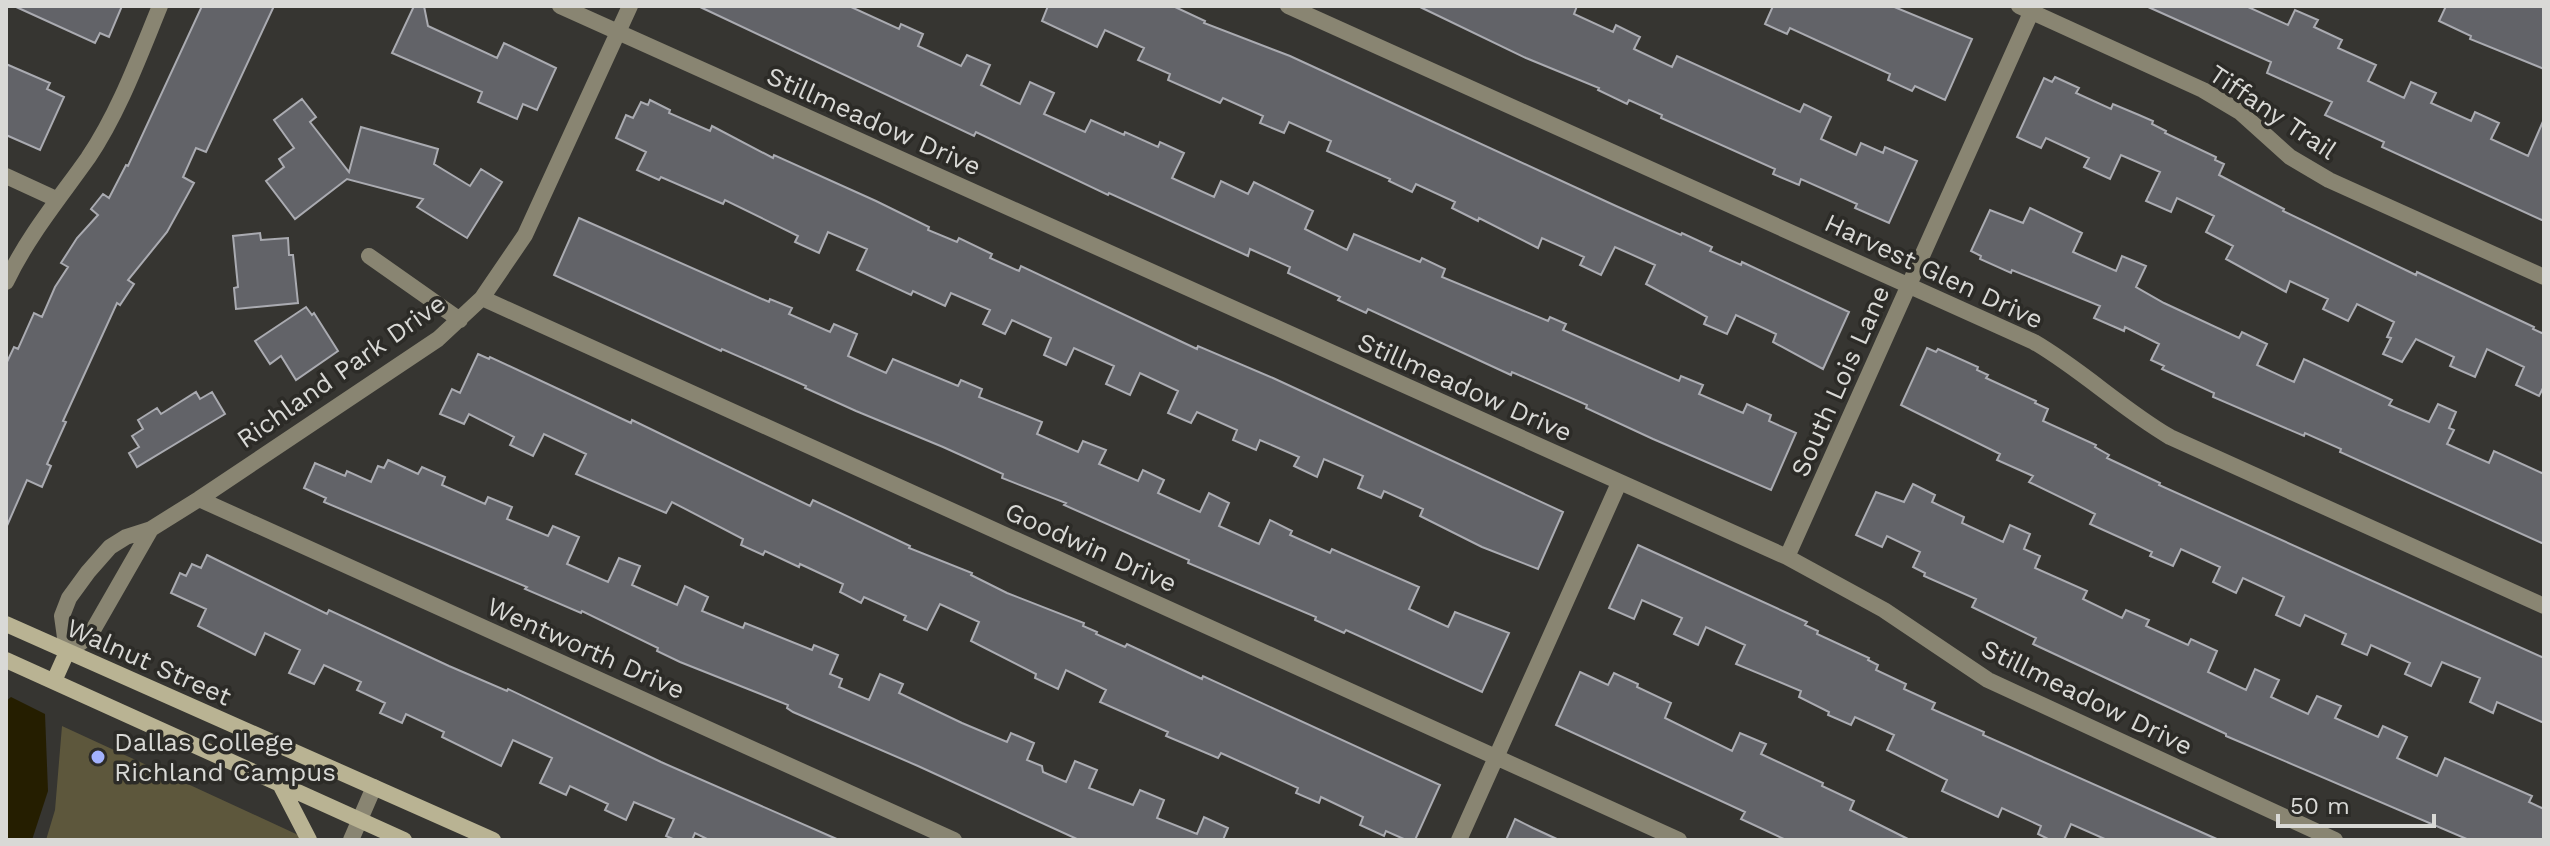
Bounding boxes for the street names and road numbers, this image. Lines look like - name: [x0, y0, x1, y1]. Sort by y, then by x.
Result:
- street label: Tiffany Trail: [2204, 58, 2342, 166]
- street label: Stillmeadow Drive: [762, 60, 986, 182]
- street label: Harvest Glen Drive: [1820, 207, 2048, 335]
- street label: South Lois Lane: [1784, 281, 1896, 481]
- street label: Richland Park Drive: [231, 288, 451, 454]
- street label: Stillmeadow Drive: [1353, 326, 1577, 448]
- street label: Goodwin Drive: [1001, 496, 1181, 598]
- street label: Wentworth Drive: [483, 591, 689, 705]
- street label: Walnut Street: [62, 612, 236, 712]
- street label: Stillmeadow Drive: [1977, 633, 2197, 761]

